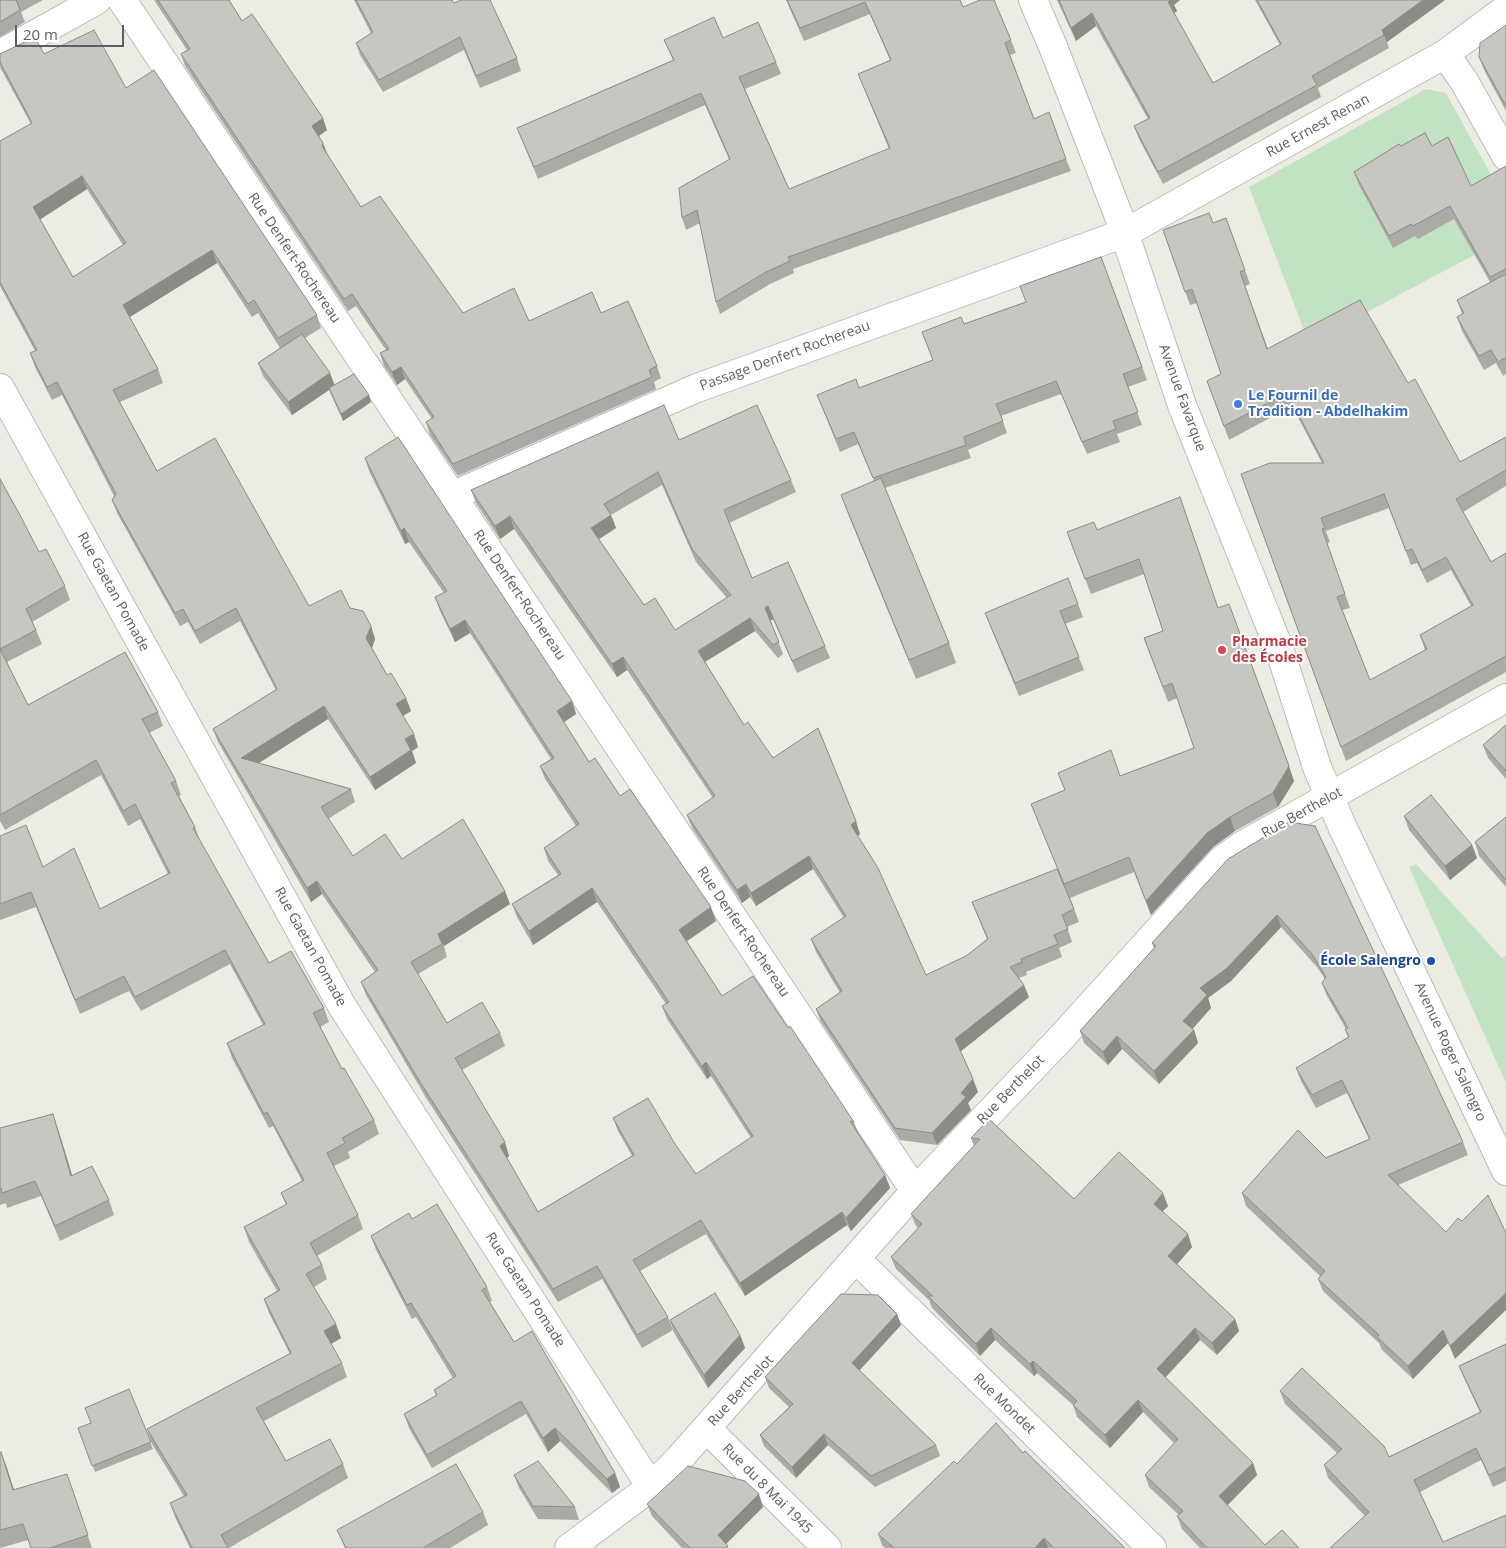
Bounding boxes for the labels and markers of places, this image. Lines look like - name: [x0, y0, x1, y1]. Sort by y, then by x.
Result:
- place label: Le Fournil de Tradition - Abdelhakim: [1248, 388, 1408, 421]
- marker: Le Fournil de Tradition - Abdelhakim: [1232, 398, 1244, 410]
- place label: Pharmacie des Écoles: [1232, 634, 1307, 666]
- marker: Pharmacie des Écoles: [1216, 644, 1228, 656]
- place label: École Salengro: [1320, 953, 1421, 969]
- marker: École Salengro: [1425, 955, 1437, 967]

